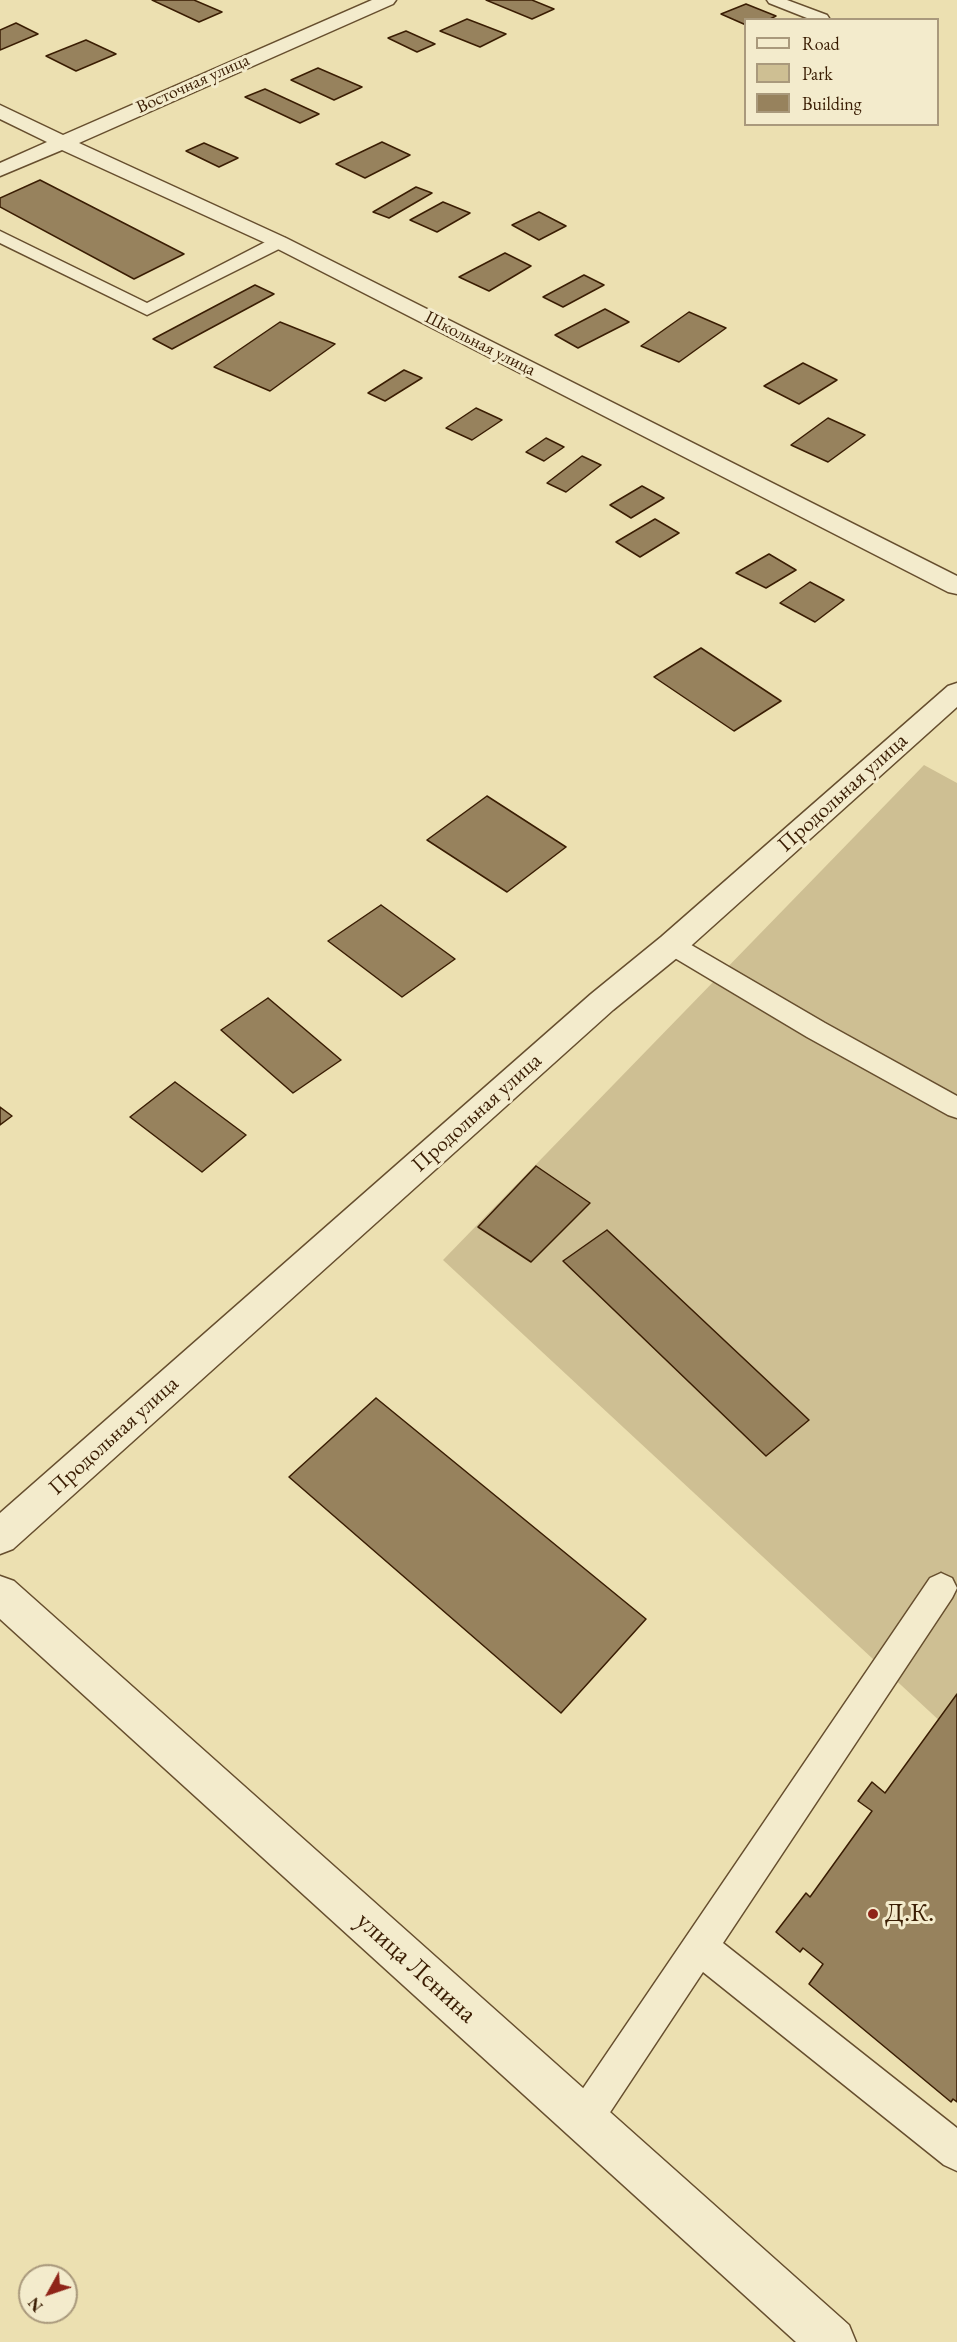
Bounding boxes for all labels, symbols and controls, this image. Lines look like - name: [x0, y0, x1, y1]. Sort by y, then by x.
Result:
- legend: [744, 18, 939, 126]
- text: Road: [802, 32, 840, 55]
- street label: Восточная улица: [133, 49, 253, 119]
- text: Park: [802, 62, 833, 85]
- text: Building: [802, 92, 862, 115]
- street label: Школьная улица: [421, 307, 539, 381]
- street label: Продольная улица: [773, 728, 913, 858]
- street label: Продольная улица: [407, 1048, 547, 1178]
- street label: Продольная улица: [44, 1371, 184, 1501]
- place label: Д.К.: [885, 1898, 934, 1930]
- street label: улица Ленина: [349, 1905, 483, 2031]
- marker: Д.К.: [866, 1907, 880, 1921]
- north arrow: [18, 2264, 78, 2324]
- text: N: [23, 2293, 48, 2316]

